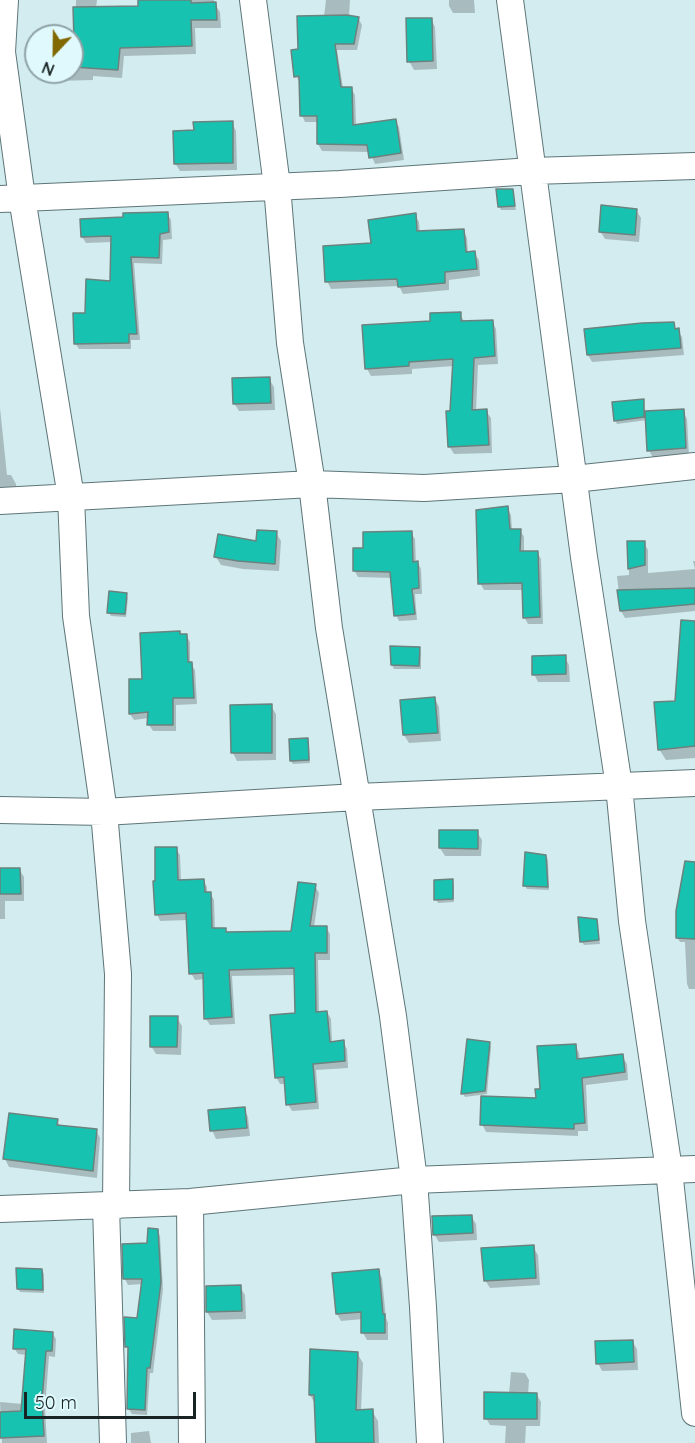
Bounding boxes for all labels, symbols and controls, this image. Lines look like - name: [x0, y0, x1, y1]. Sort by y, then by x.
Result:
- north arrow: [24, 24, 84, 84]
- text: N: [39, 57, 57, 80]
- scale bar: [27, 1380, 200, 1418]
- text: 50 m: [35, 1391, 77, 1414]

